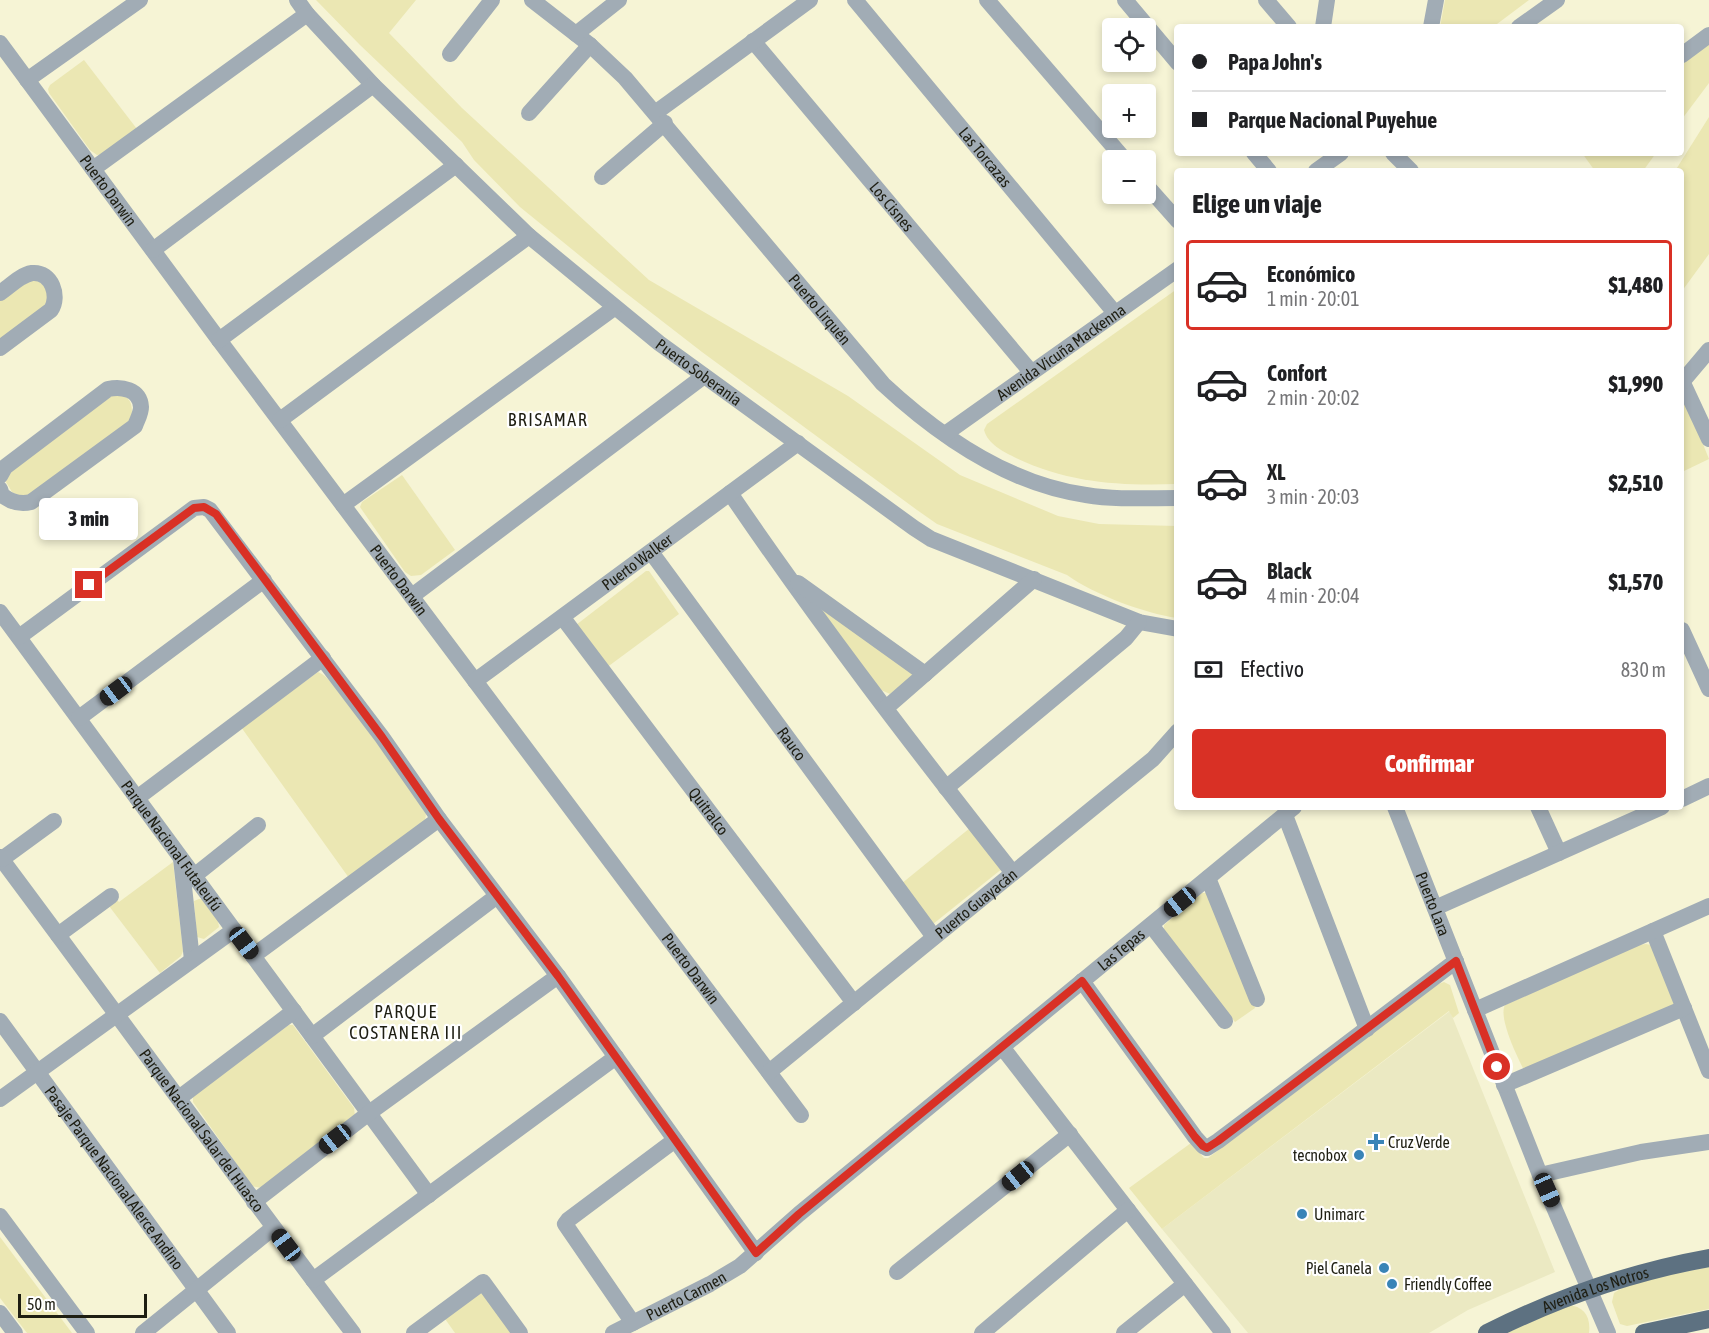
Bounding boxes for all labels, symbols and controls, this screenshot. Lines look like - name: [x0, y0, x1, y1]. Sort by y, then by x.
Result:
- map controls: [1102, 18, 1156, 204]
- button: locate: [1102, 18, 1156, 72]
- text: Papa John's: [1228, 49, 1322, 75]
- button: +: [1102, 84, 1156, 138]
- text: Parque Nacional Puyehue: [1228, 107, 1437, 133]
- street label: Las Torcazas: [955, 123, 1016, 191]
- button: −: [1102, 150, 1156, 204]
- street label: Puerto Darwin: [77, 151, 141, 229]
- street label: Los Cisnes: [866, 178, 918, 235]
- text: Elige un viaje: [1192, 188, 1322, 219]
- icon: car: [1195, 258, 1249, 312]
- text: Económico: [1267, 261, 1355, 287]
- street label: Puerto Lirquén: [785, 270, 855, 348]
- text: $1,480: [1608, 272, 1663, 298]
- text: 1 min · 20:01: [1267, 287, 1360, 310]
- street label: Avenida Vicuña Mackenna: [993, 300, 1129, 404]
- street label: Puerto Soberanía: [653, 335, 745, 409]
- icon: car: [1195, 357, 1249, 411]
- text: Confort: [1267, 360, 1327, 386]
- text: $1,990: [1608, 371, 1663, 397]
- text: 2 min · 20:02: [1267, 386, 1360, 409]
- district label: BRISAMAR: [508, 409, 588, 430]
- icon: car: [1195, 456, 1249, 510]
- text: XL: [1267, 459, 1285, 485]
- text: $2,510: [1608, 470, 1663, 496]
- text: 3 min · 20:03: [1267, 485, 1360, 508]
- callout: 3 min: [40, 498, 138, 540]
- text: 3 min: [68, 507, 109, 530]
- street label: Puerto Walker: [598, 530, 676, 594]
- street label: Puerto Darwin: [367, 541, 431, 619]
- icon: car: [1195, 555, 1249, 609]
- text: Black: [1267, 558, 1311, 584]
- text: $1,570: [1608, 569, 1663, 595]
- route end: [75, 571, 102, 598]
- text: 4 min · 20:04: [1267, 584, 1360, 607]
- icon: cash: [1192, 653, 1225, 686]
- text: Efectivo: [1240, 656, 1304, 682]
- text: 830 m: [1621, 658, 1666, 681]
- car: [96, 673, 136, 709]
- street label: Rauco: [774, 724, 810, 764]
- button: Confirmar: [1192, 729, 1666, 798]
- street label: Parque Nacional Futaleufú: [118, 777, 226, 914]
- street label: Quitralco: [685, 784, 733, 838]
- street label: Puerto Guayacán: [931, 865, 1021, 942]
- street label: Puerto Lara: [1412, 869, 1454, 938]
- car: [1160, 884, 1200, 920]
- car: [226, 923, 262, 963]
- street label: Las Tepas: [1094, 925, 1148, 974]
- street label: Puerto Darwin: [659, 930, 723, 1007]
- district label: PARQUE COSTANERA III: [349, 1001, 463, 1043]
- street label: Parque Nacional Salar del Huasco: [136, 1045, 268, 1215]
- route start: [1483, 1053, 1510, 1080]
- street label: Pasaje Parque Nacional Alerce Andino: [41, 1082, 188, 1273]
- car: [315, 1121, 355, 1157]
- place label: Cruz Verde: [1388, 1133, 1450, 1151]
- marker: Cruz Verde: [1369, 1135, 1383, 1149]
- place label: tecnobox: [1293, 1146, 1348, 1164]
- marker: tecnobox: [1352, 1148, 1366, 1162]
- car: [998, 1158, 1038, 1194]
- car: [1531, 1170, 1563, 1210]
- place label: Unimarc: [1314, 1205, 1365, 1223]
- marker: Unimarc: [1295, 1207, 1309, 1221]
- car: [268, 1225, 304, 1265]
- place label: Piel Canela: [1306, 1259, 1372, 1277]
- marker: Piel Canela: [1377, 1261, 1391, 1275]
- street label: Avenida Los Notros: [1539, 1263, 1651, 1316]
- street label: Puerto Carmen: [643, 1267, 729, 1324]
- place label: Friendly Coffee: [1404, 1275, 1492, 1294]
- marker: Friendly Coffee: [1385, 1277, 1399, 1291]
- scale bar: [18, 1291, 147, 1318]
- text: 50 m: [27, 1295, 56, 1313]

